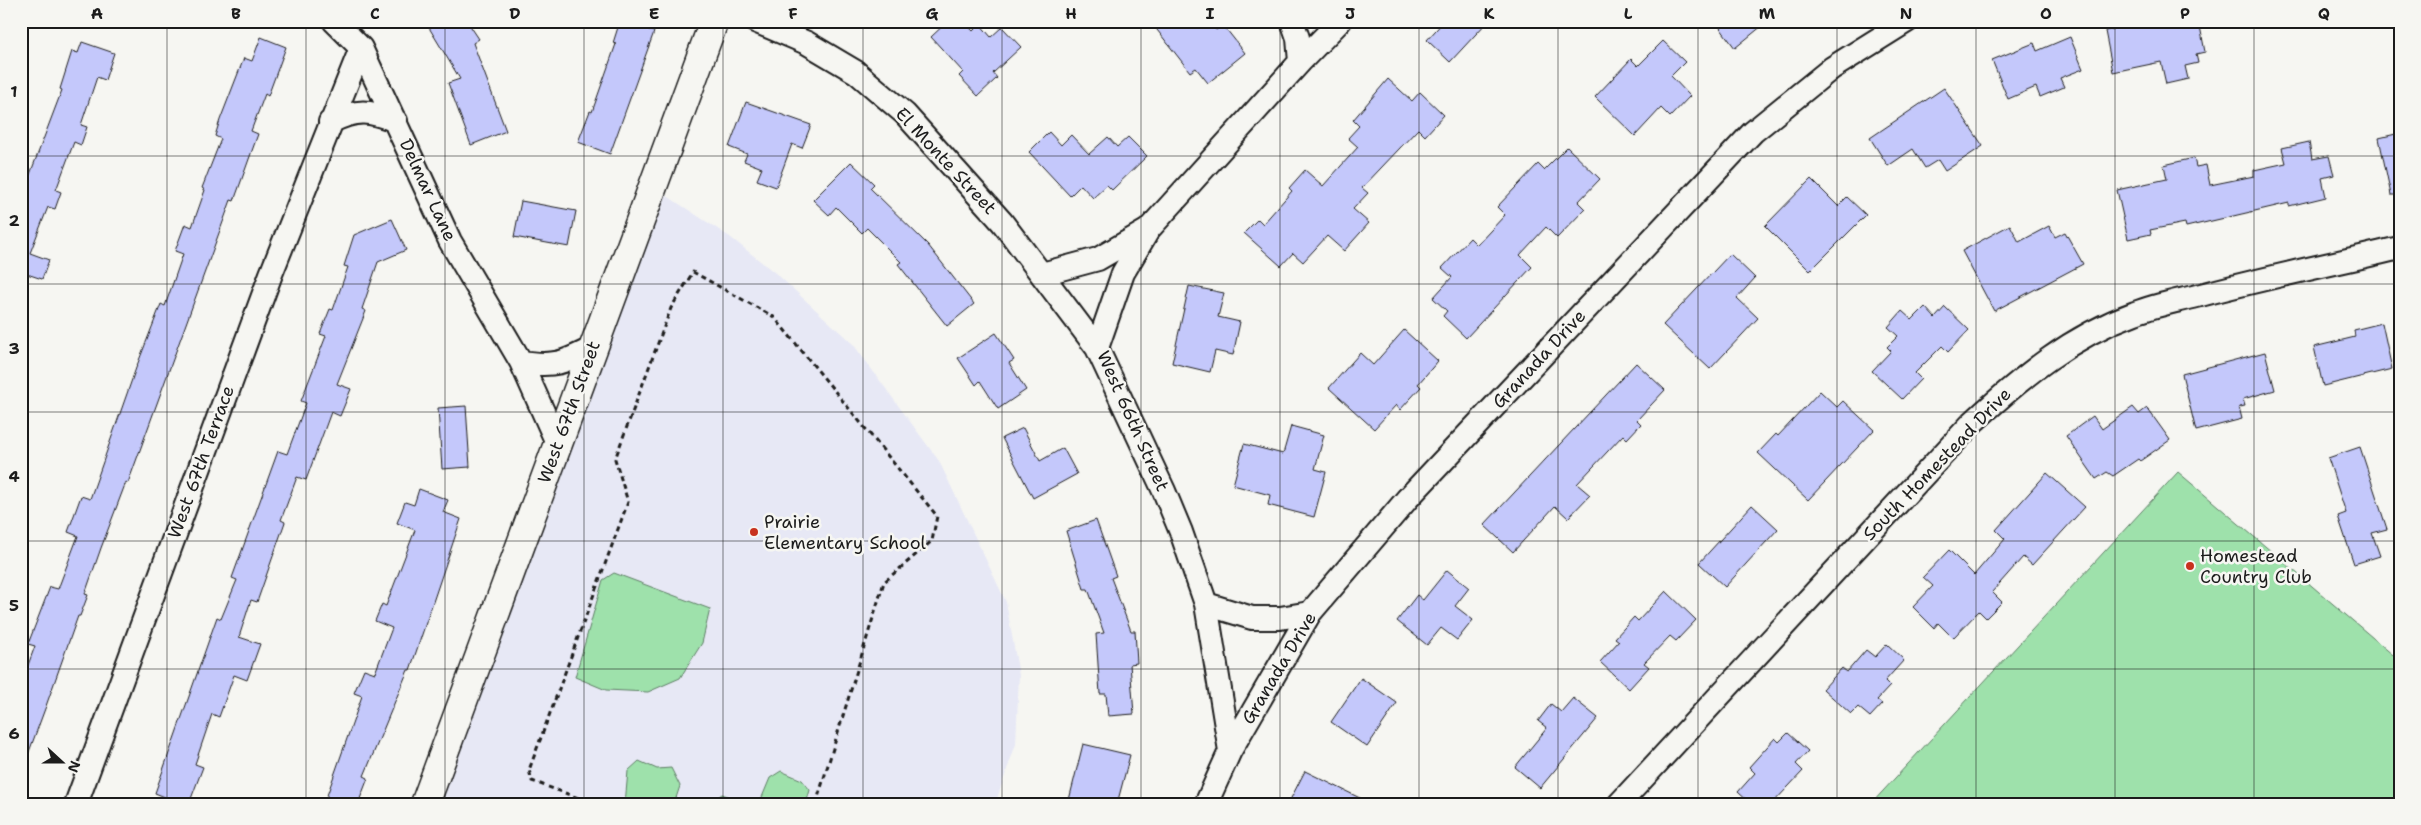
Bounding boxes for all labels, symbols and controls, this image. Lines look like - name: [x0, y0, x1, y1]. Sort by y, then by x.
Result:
- text: A: [91, 3, 103, 24]
- text: B: [231, 3, 241, 24]
- text: C: [370, 3, 380, 24]
- text: D: [509, 3, 521, 24]
- text: E: [649, 3, 659, 24]
- text: F: [788, 3, 798, 24]
- text: G: [926, 3, 939, 24]
- text: H: [1065, 3, 1077, 24]
- text: I: [1206, 3, 1215, 24]
- text: J: [1345, 3, 1355, 24]
- text: K: [1484, 3, 1495, 24]
- text: L: [1624, 3, 1633, 24]
- text: M: [1759, 3, 1776, 24]
- text: N: [1900, 3, 1912, 24]
- text: O: [2040, 3, 2052, 24]
- text: P: [2180, 3, 2190, 24]
- text: Q: [2318, 3, 2330, 24]
- text: 1: [10, 81, 18, 102]
- street label: El Monte Street: [890, 102, 1002, 220]
- street label: Delmar Lane: [394, 135, 462, 245]
- text: 2: [8, 210, 20, 231]
- street label: Granada Drive: [1487, 304, 1591, 414]
- street label: West 67th Street: [532, 337, 606, 487]
- text: 3: [8, 338, 20, 359]
- street label: West 66th Street: [1091, 347, 1175, 495]
- street label: West 67th Terrace: [162, 382, 240, 542]
- street label: South Homestead Drive: [1858, 382, 2016, 546]
- text: 4: [8, 466, 20, 487]
- place label: Prairie Elementary School: [764, 510, 927, 555]
- marker: Prairie Elementary School: [748, 526, 760, 538]
- place label: Homestead Country Club: [2200, 544, 2312, 589]
- marker: Homestead Country Club: [2184, 560, 2196, 572]
- text: 5: [9, 595, 19, 616]
- street label: Granada Drive: [1236, 607, 1322, 729]
- text: 6: [8, 723, 20, 744]
- north arrow: [38, 738, 88, 788]
- text: N: [64, 758, 85, 775]

